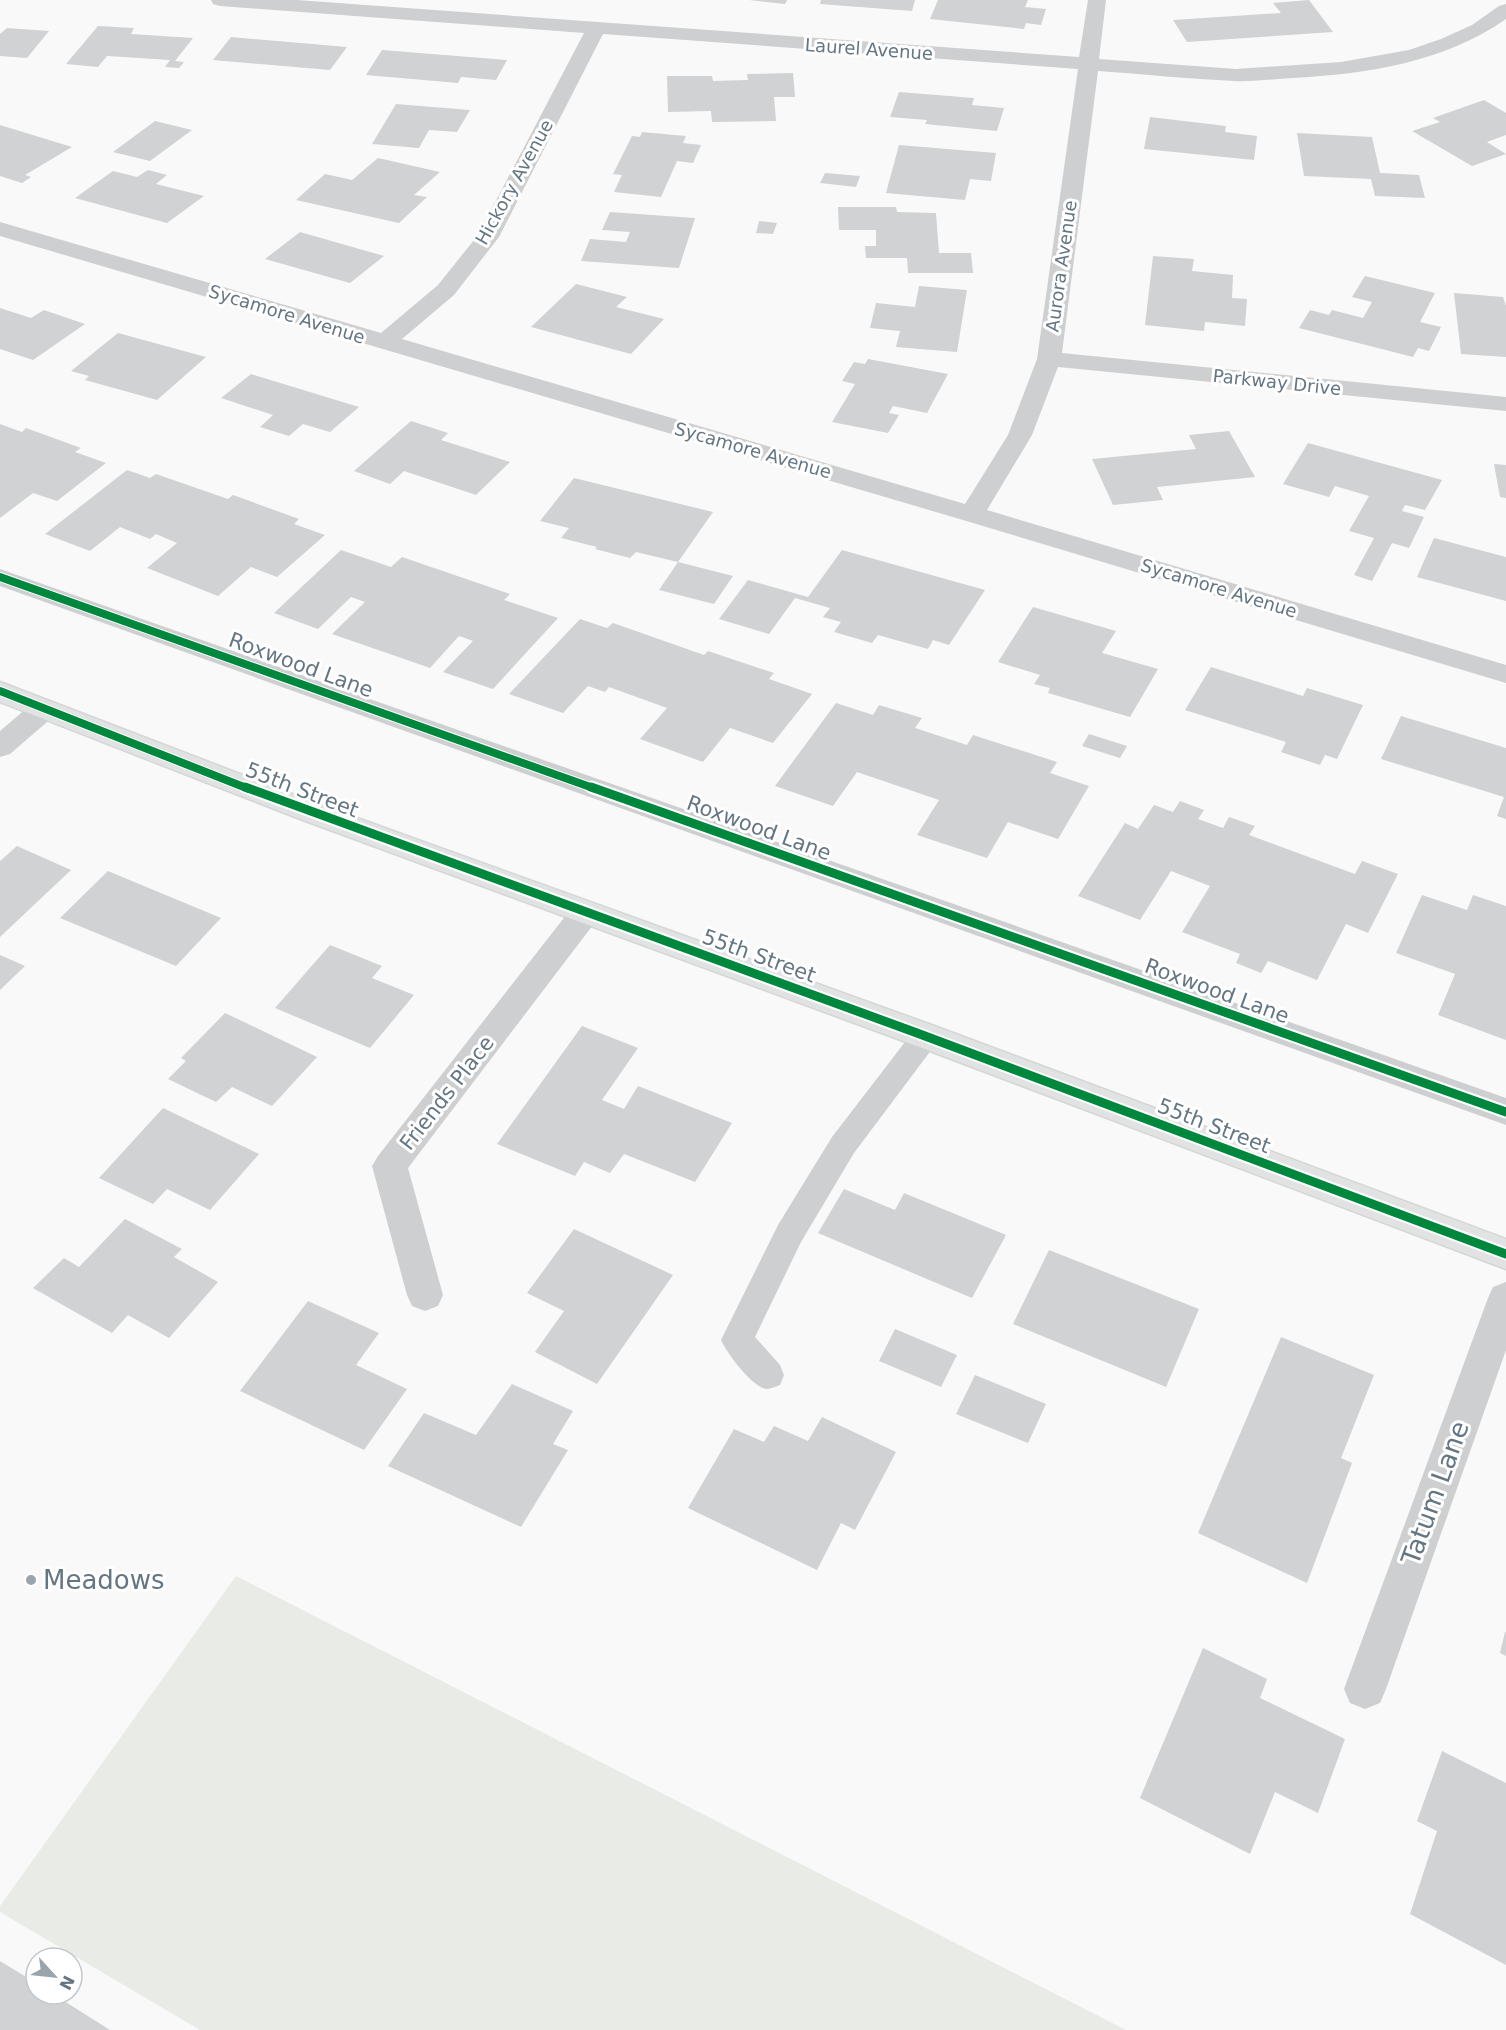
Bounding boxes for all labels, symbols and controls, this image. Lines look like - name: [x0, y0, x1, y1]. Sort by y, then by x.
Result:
- street label: Laurel Avenue: [804, 34, 934, 64]
- street label: Hickory Avenue: [471, 116, 557, 248]
- street label: Aurora Avenue: [1041, 199, 1081, 333]
- street label: Sycamore Avenue: [206, 280, 368, 348]
- street label: Parkway Drive: [1212, 365, 1342, 399]
- street label: Sycamore Avenue: [672, 418, 834, 482]
- street label: Sycamore Avenue: [1138, 554, 1300, 622]
- street label: Roxwood Lane: [226, 628, 376, 702]
- street label: 55th Street: [242, 758, 362, 822]
- street label: Roxwood Lane: [684, 791, 834, 865]
- street label: 55th Street: [699, 924, 819, 988]
- street label: Roxwood Lane: [1142, 954, 1292, 1028]
- street label: Friends Place: [395, 1031, 499, 1155]
- street label: 55th Street: [1154, 1094, 1274, 1158]
- street label: Tatum Lane: [1395, 1417, 1475, 1570]
- place label: Meadows: [43, 1565, 165, 1595]
- marker: Meadows: [24, 1573, 38, 1587]
- north arrow: [24, 1946, 84, 2006]
- text: N: [55, 1972, 78, 1993]

